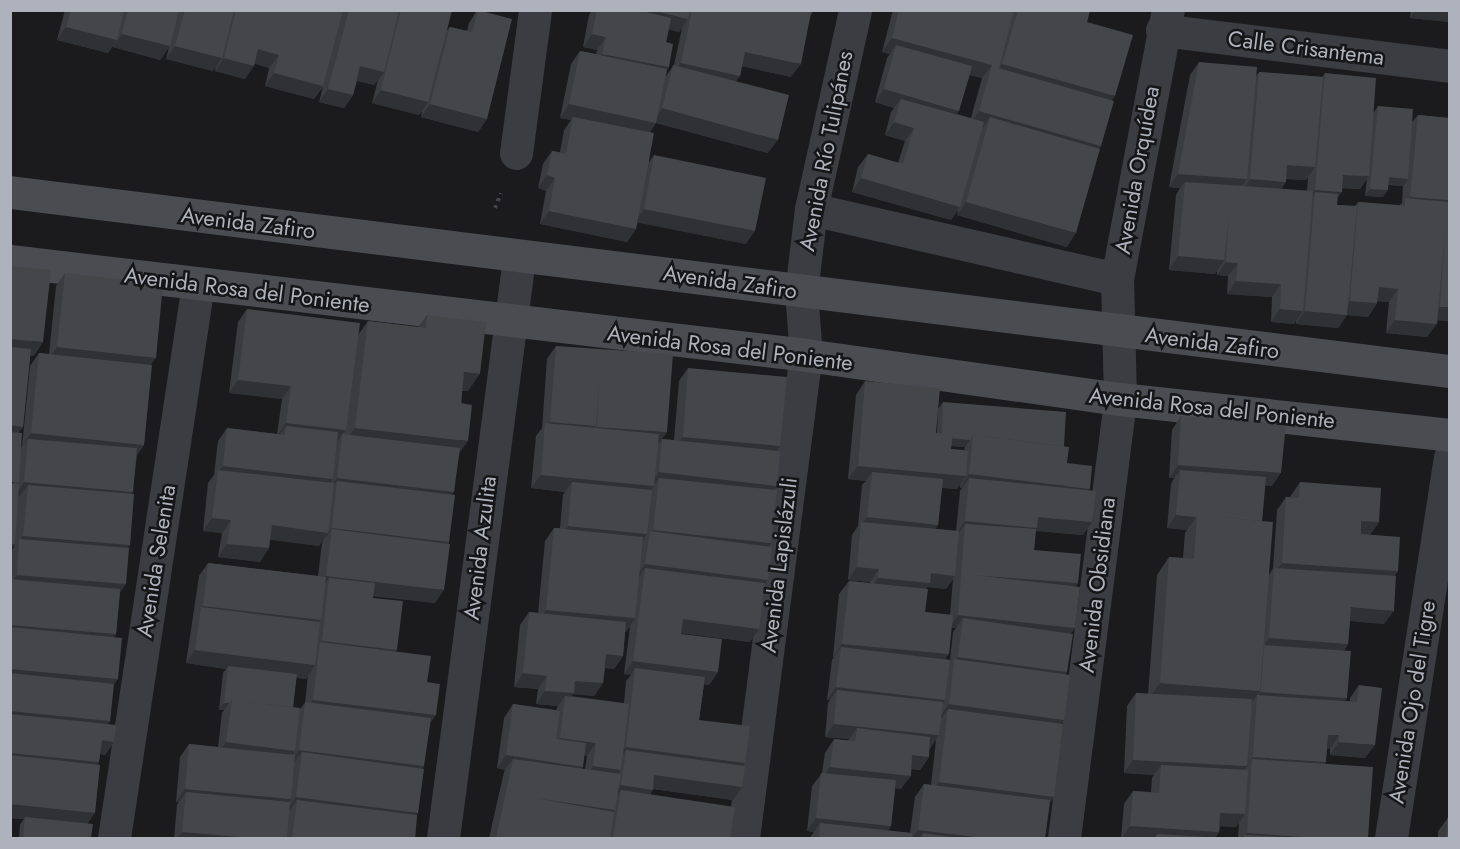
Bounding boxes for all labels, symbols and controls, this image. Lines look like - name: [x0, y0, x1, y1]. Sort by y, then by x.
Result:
- street label: Calle Crisantema: [1226, 25, 1386, 71]
- street label: Avenida Río Tulipánes: [794, 49, 858, 253]
- street label: Avenida Orquídea: [1109, 84, 1165, 256]
- street label: Avenida Zafiro: [179, 202, 317, 244]
- street label: Avenida Zafiro: [661, 260, 799, 304]
- street label: Avenida Rosa del Poniente: [123, 262, 371, 318]
- street label: Avenida Rosa del Poniente: [606, 320, 854, 376]
- street label: Avenida Zafiro: [1143, 322, 1281, 364]
- street label: Avenida Rosa del Poniente: [1088, 382, 1336, 434]
- street label: Avenida Azulita: [458, 475, 502, 621]
- street label: Avenida Lapislázuli: [755, 476, 803, 654]
- street label: Avenida Selenita: [131, 483, 181, 639]
- street label: Avenida Obsidiana: [1073, 496, 1121, 674]
- street label: Avenida Ojo del Tigre: [1383, 599, 1441, 805]

